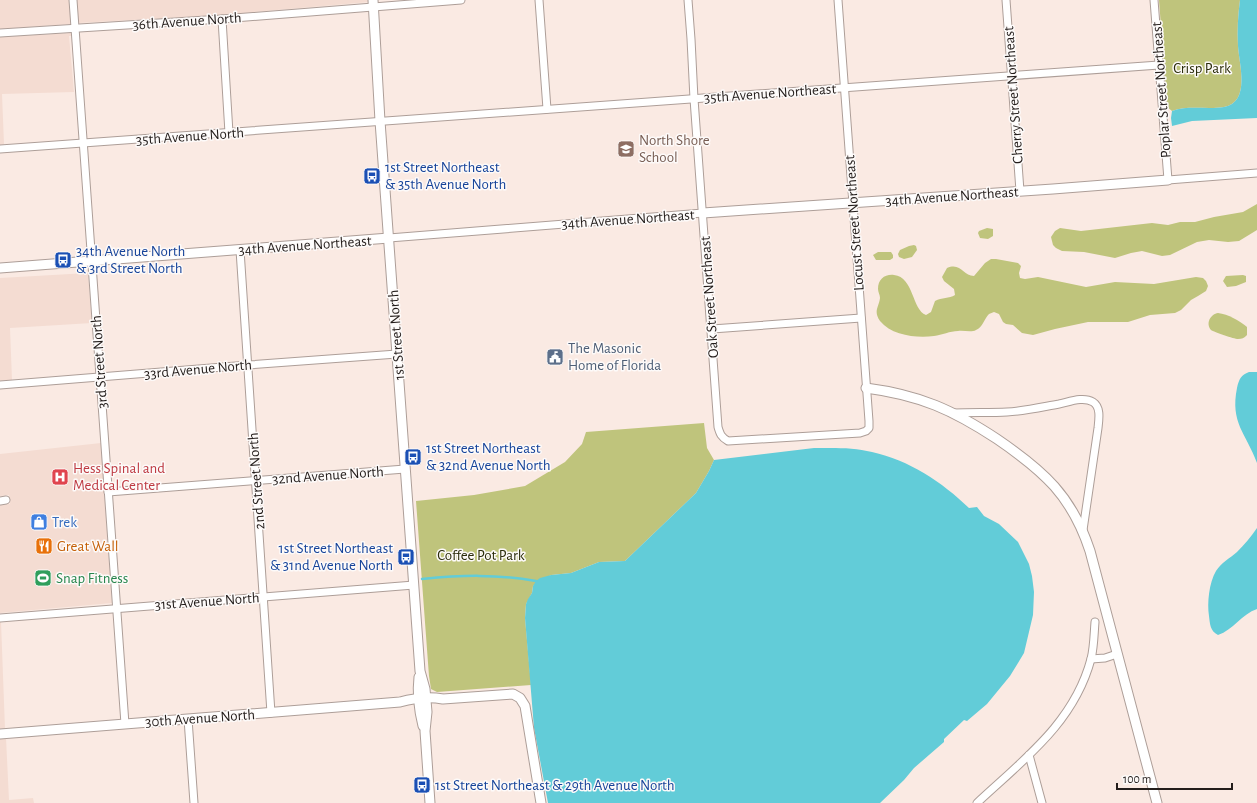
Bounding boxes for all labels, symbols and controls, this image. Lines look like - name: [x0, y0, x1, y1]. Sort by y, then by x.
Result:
- street label: 36th Avenue North: [132, 10, 242, 33]
- street label: Poplar Street Northeast: [1149, 21, 1174, 159]
- street label: Cherry Street Northeast: [1001, 25, 1026, 164]
- park label: Crisp Park: [1173, 61, 1231, 76]
- street label: 35th Avenue Northeast: [703, 81, 837, 106]
- street label: 35th Avenue North: [135, 125, 245, 148]
- place label: North Shore School: [639, 133, 710, 165]
- school or university icon: North Shore School: [616, 139, 636, 159]
- street label: Locust Street Northeast: [842, 154, 867, 291]
- place label: 1st Street Northeast & 35th Avenue North: [385, 160, 506, 192]
- bus stop icon: 1st Street Northeast & 35th Avenue North: [362, 166, 382, 186]
- street label: 34th Avenue Northeast: [885, 184, 1019, 209]
- street label: 34th Avenue Northeast: [561, 207, 695, 232]
- street label: 34th Avenue Northeast: [238, 233, 372, 258]
- street label: Oak Street Northeast: [698, 235, 721, 359]
- place label: 34th Avenue North & 3rd Street North: [76, 244, 185, 276]
- bus stop icon: 34th Avenue North & 3rd Street North: [53, 250, 73, 270]
- street label: 1st Street North: [386, 289, 407, 381]
- street label: 3rd Street North: [89, 315, 110, 409]
- place label: The Masonic Home of Florida: [568, 341, 661, 373]
- public building icon: The Masonic Home of Florida: [545, 347, 565, 367]
- street label: 33rd Avenue North: [143, 357, 253, 382]
- street label: 2nd Street North: [246, 432, 267, 530]
- place label: 1st Street Northeast & 32nd Avenue North: [426, 441, 551, 473]
- bus stop icon: 1st Street Northeast & 32nd Avenue North: [403, 447, 423, 467]
- place label: Hess Spinal and Medical Center: [73, 461, 165, 493]
- street label: 32nd Avenue North: [272, 464, 384, 487]
- hospital icon: Hess Spinal and Medical Center: [50, 467, 70, 487]
- shop icon: Trek: [29, 512, 49, 532]
- place label: Trek: [52, 515, 77, 530]
- restaurant icon: Great Wall: [34, 536, 54, 556]
- place label: Great Wall: [57, 539, 119, 554]
- place label: 1st Street Northeast & 31nd Avenue North: [270, 541, 393, 573]
- bus stop icon: 1st Street Northeast & 31nd Avenue North: [396, 547, 416, 567]
- park label: Coffee Pot Park: [437, 548, 525, 563]
- sports icon: Snap Fitness: [33, 568, 53, 588]
- place label: Snap Fitness: [56, 571, 128, 586]
- street label: 31st Avenue North: [154, 590, 260, 613]
- street label: 30th Avenue North: [145, 707, 255, 730]
- scale bar: [1117, 765, 1232, 791]
- text: 100 m: [1123, 773, 1151, 785]
- bus stop icon: 1st Street Northeast & 29th Avenue North: [412, 775, 432, 795]
- place label: 1st Street Northeast & 29th Avenue North: [435, 778, 675, 793]

